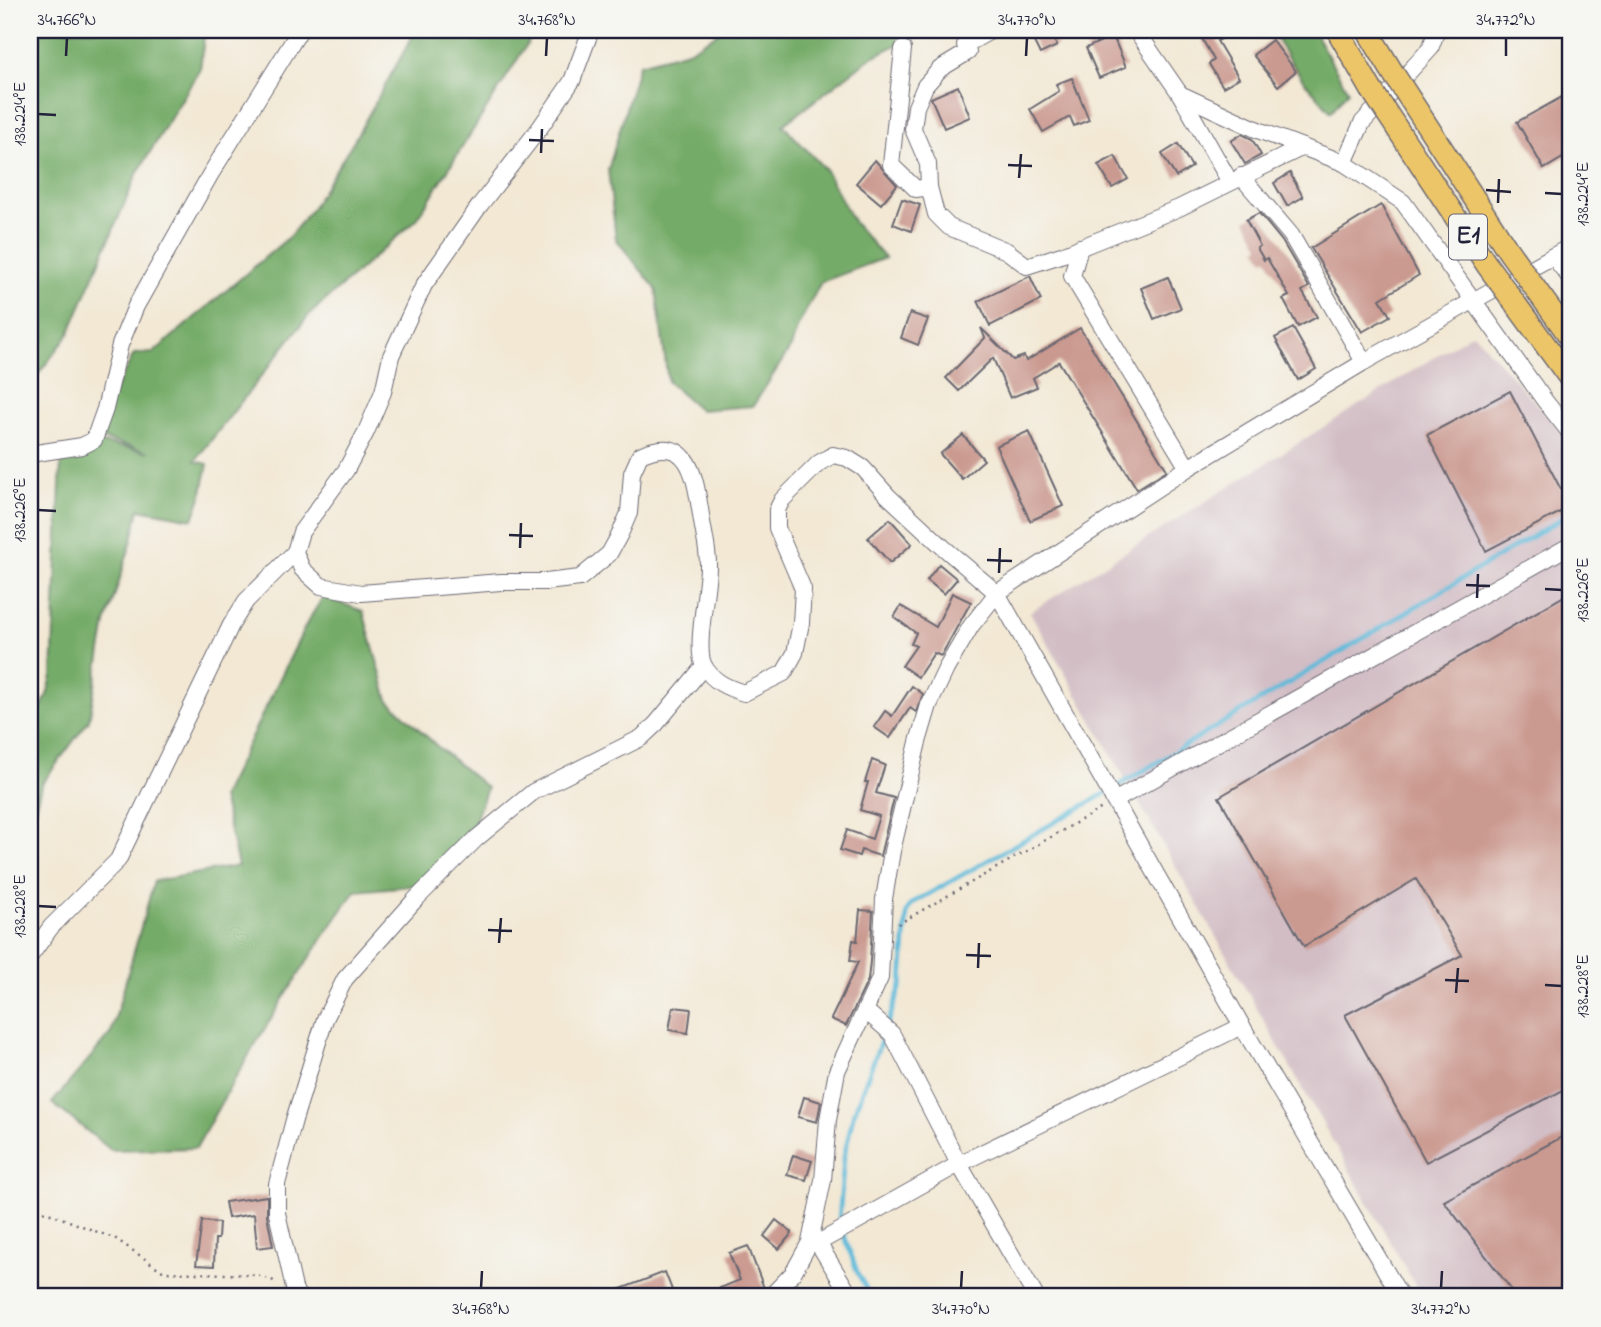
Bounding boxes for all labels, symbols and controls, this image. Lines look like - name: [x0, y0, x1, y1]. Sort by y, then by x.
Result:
- text: 34.766°N: [38, 8, 96, 34]
- text: 34.768°N: [518, 8, 576, 34]
- text: 34.770°N: [998, 8, 1056, 34]
- text: 34.772°N: [1476, 8, 1536, 34]
- text: 138.224°E: [8, 82, 34, 146]
- text: 138.224°E: [1571, 162, 1597, 226]
- road number: E1: [1449, 214, 1487, 260]
- text: 138.226°E: [8, 477, 34, 543]
- text: 138.226°E: [1571, 557, 1597, 623]
- text: 138.228°E: [8, 874, 34, 938]
- text: 138.228°E: [1571, 954, 1597, 1018]
- text: 34.768°N: [452, 1297, 510, 1323]
- text: 34.770°N: [932, 1297, 990, 1323]
- text: 34.772°N: [1411, 1297, 1471, 1323]

